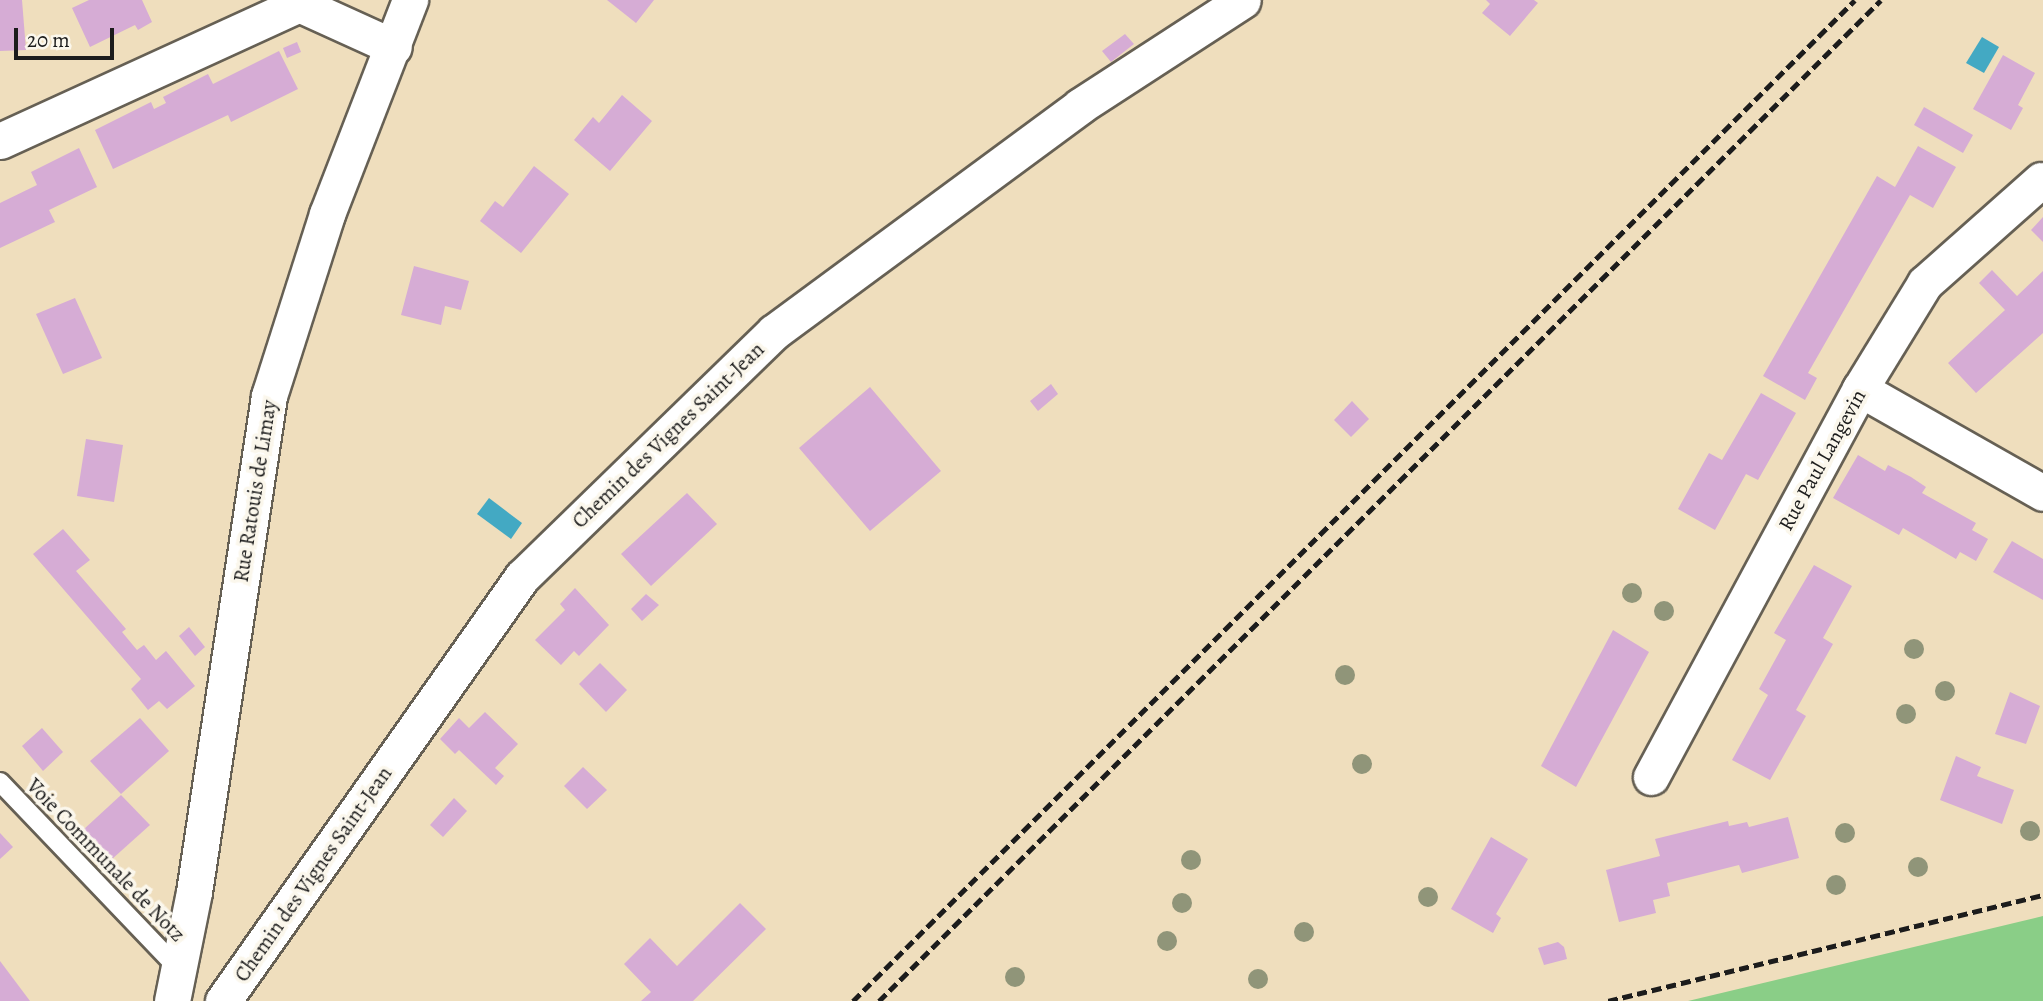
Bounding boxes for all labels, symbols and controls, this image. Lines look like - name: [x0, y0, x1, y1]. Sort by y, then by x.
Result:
- scale bar: [18, 14, 117, 58]
- text: 20 m: [27, 26, 70, 54]
- street label: Chemin des Vignes Saint-Jean: [567, 337, 769, 533]
- street label: Rue Paul Langevin: [1773, 385, 1871, 535]
- street label: Rue Ratouis de Limay: [228, 398, 282, 584]
- street label: Chemin des Vignes Saint-Jean: [229, 762, 397, 986]
- street label: Voie Communale de Notz: [21, 773, 191, 947]

